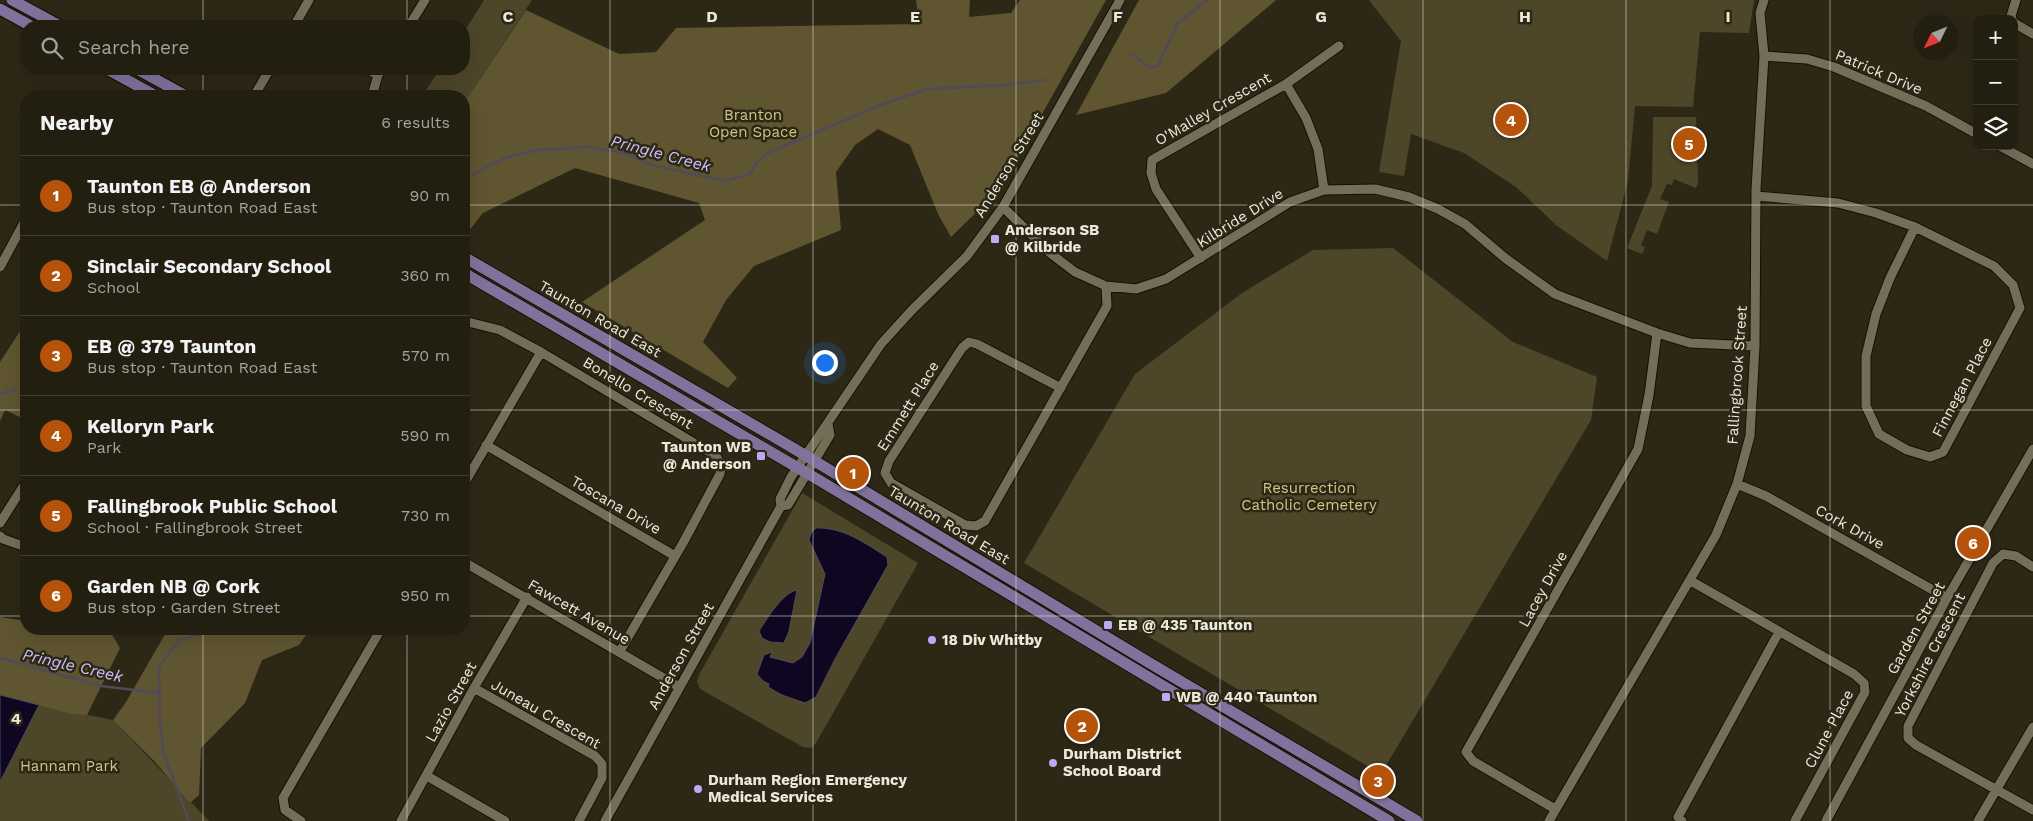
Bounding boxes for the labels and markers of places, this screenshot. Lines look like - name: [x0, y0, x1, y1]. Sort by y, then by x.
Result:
- pin: 4: [1495, 101, 1527, 139]
- pin: 5: [1673, 125, 1705, 163]
- place label: Anderson SB @ Kilbride: [1005, 221, 1099, 256]
- marker: Anderson SB @ Kilbride: [989, 233, 1001, 245]
- place label: Taunton WB @ Anderson: [661, 438, 751, 473]
- marker: Taunton WB @ Anderson: [755, 450, 767, 462]
- pin: 1: [837, 454, 869, 492]
- pin: 6: [1957, 524, 1989, 562]
- place label: EB @ 435 Taunton: [1118, 616, 1252, 634]
- marker: EB @ 435 Taunton: [1102, 619, 1114, 631]
- place label: 18 Div Whitby: [942, 631, 1043, 649]
- marker: 18 Div Whitby: [926, 634, 938, 646]
- place label: WB @ 440 Taunton: [1176, 688, 1317, 706]
- marker: WB @ 440 Taunton: [1160, 691, 1172, 703]
- pin: 2: [1066, 707, 1098, 745]
- place label: Durham District School Board: [1063, 745, 1182, 780]
- marker: Durham District School Board: [1047, 757, 1059, 769]
- pin: 3: [1362, 762, 1394, 800]
- place label: Durham Region Emergency Medical Services: [708, 771, 907, 806]
- marker: Durham Region Emergency Medical Services: [692, 783, 704, 795]

